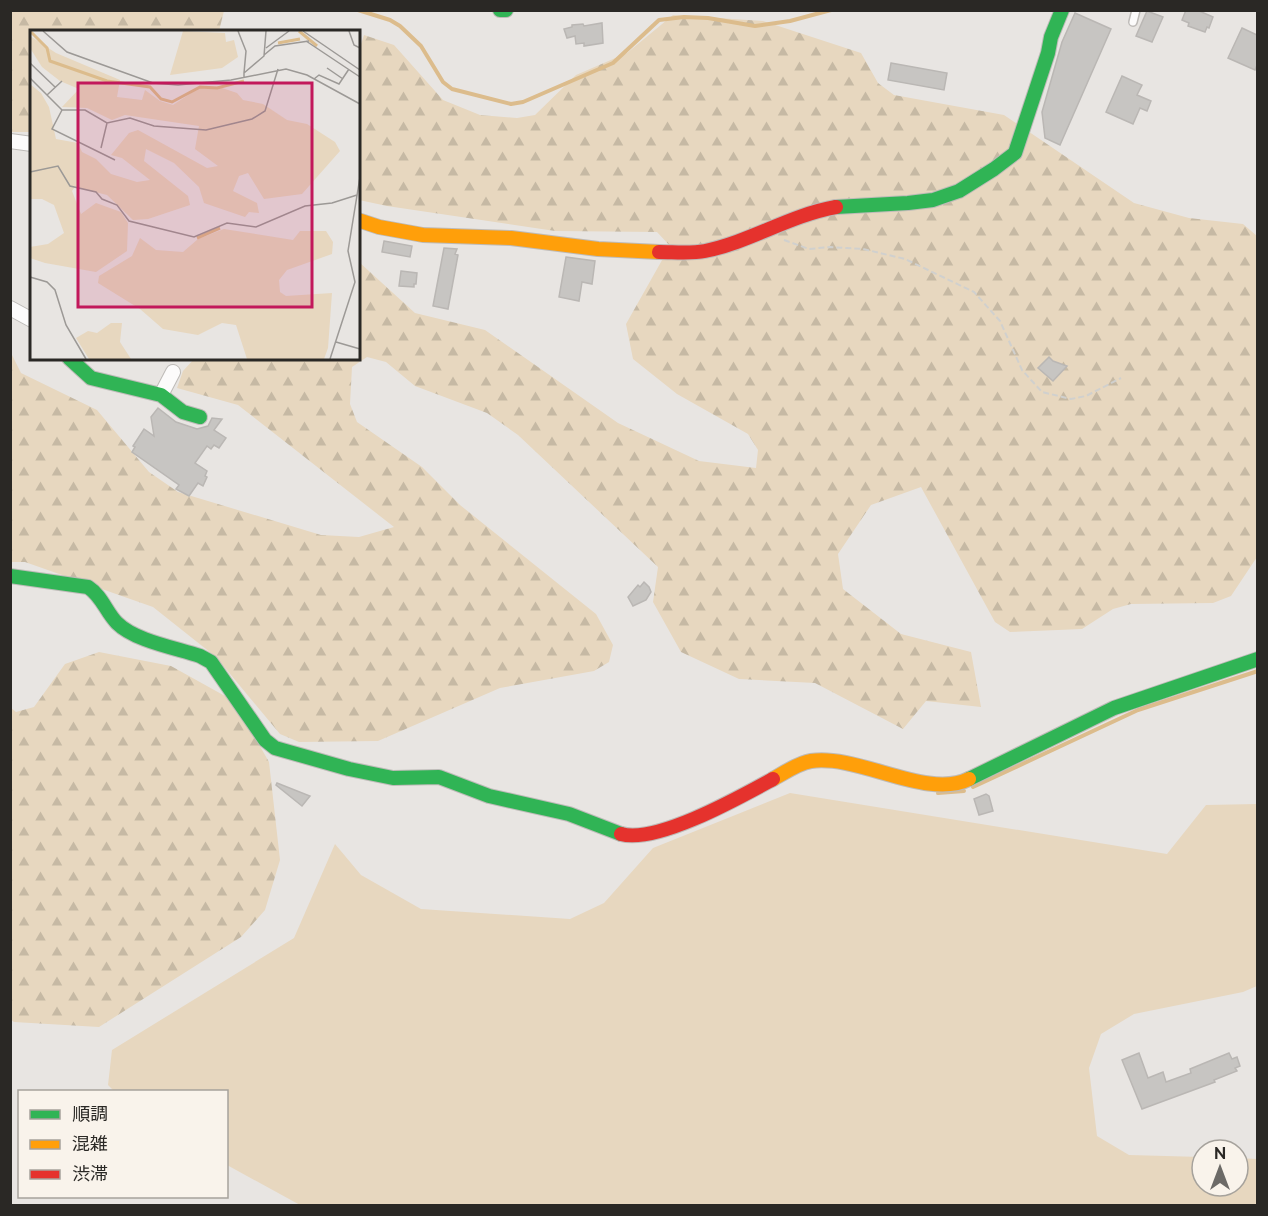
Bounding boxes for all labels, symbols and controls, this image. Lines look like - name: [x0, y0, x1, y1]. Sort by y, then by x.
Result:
- inset map: [30, 30, 360, 360]
- legend: [18, 1090, 228, 1198]
- text: 順調: [72, 1103, 108, 1124]
- text: 混雑: [72, 1133, 108, 1154]
- north arrow: [1190, 1138, 1250, 1198]
- text: N: [1214, 1144, 1226, 1163]
- text: 渋滞: [72, 1163, 108, 1184]

